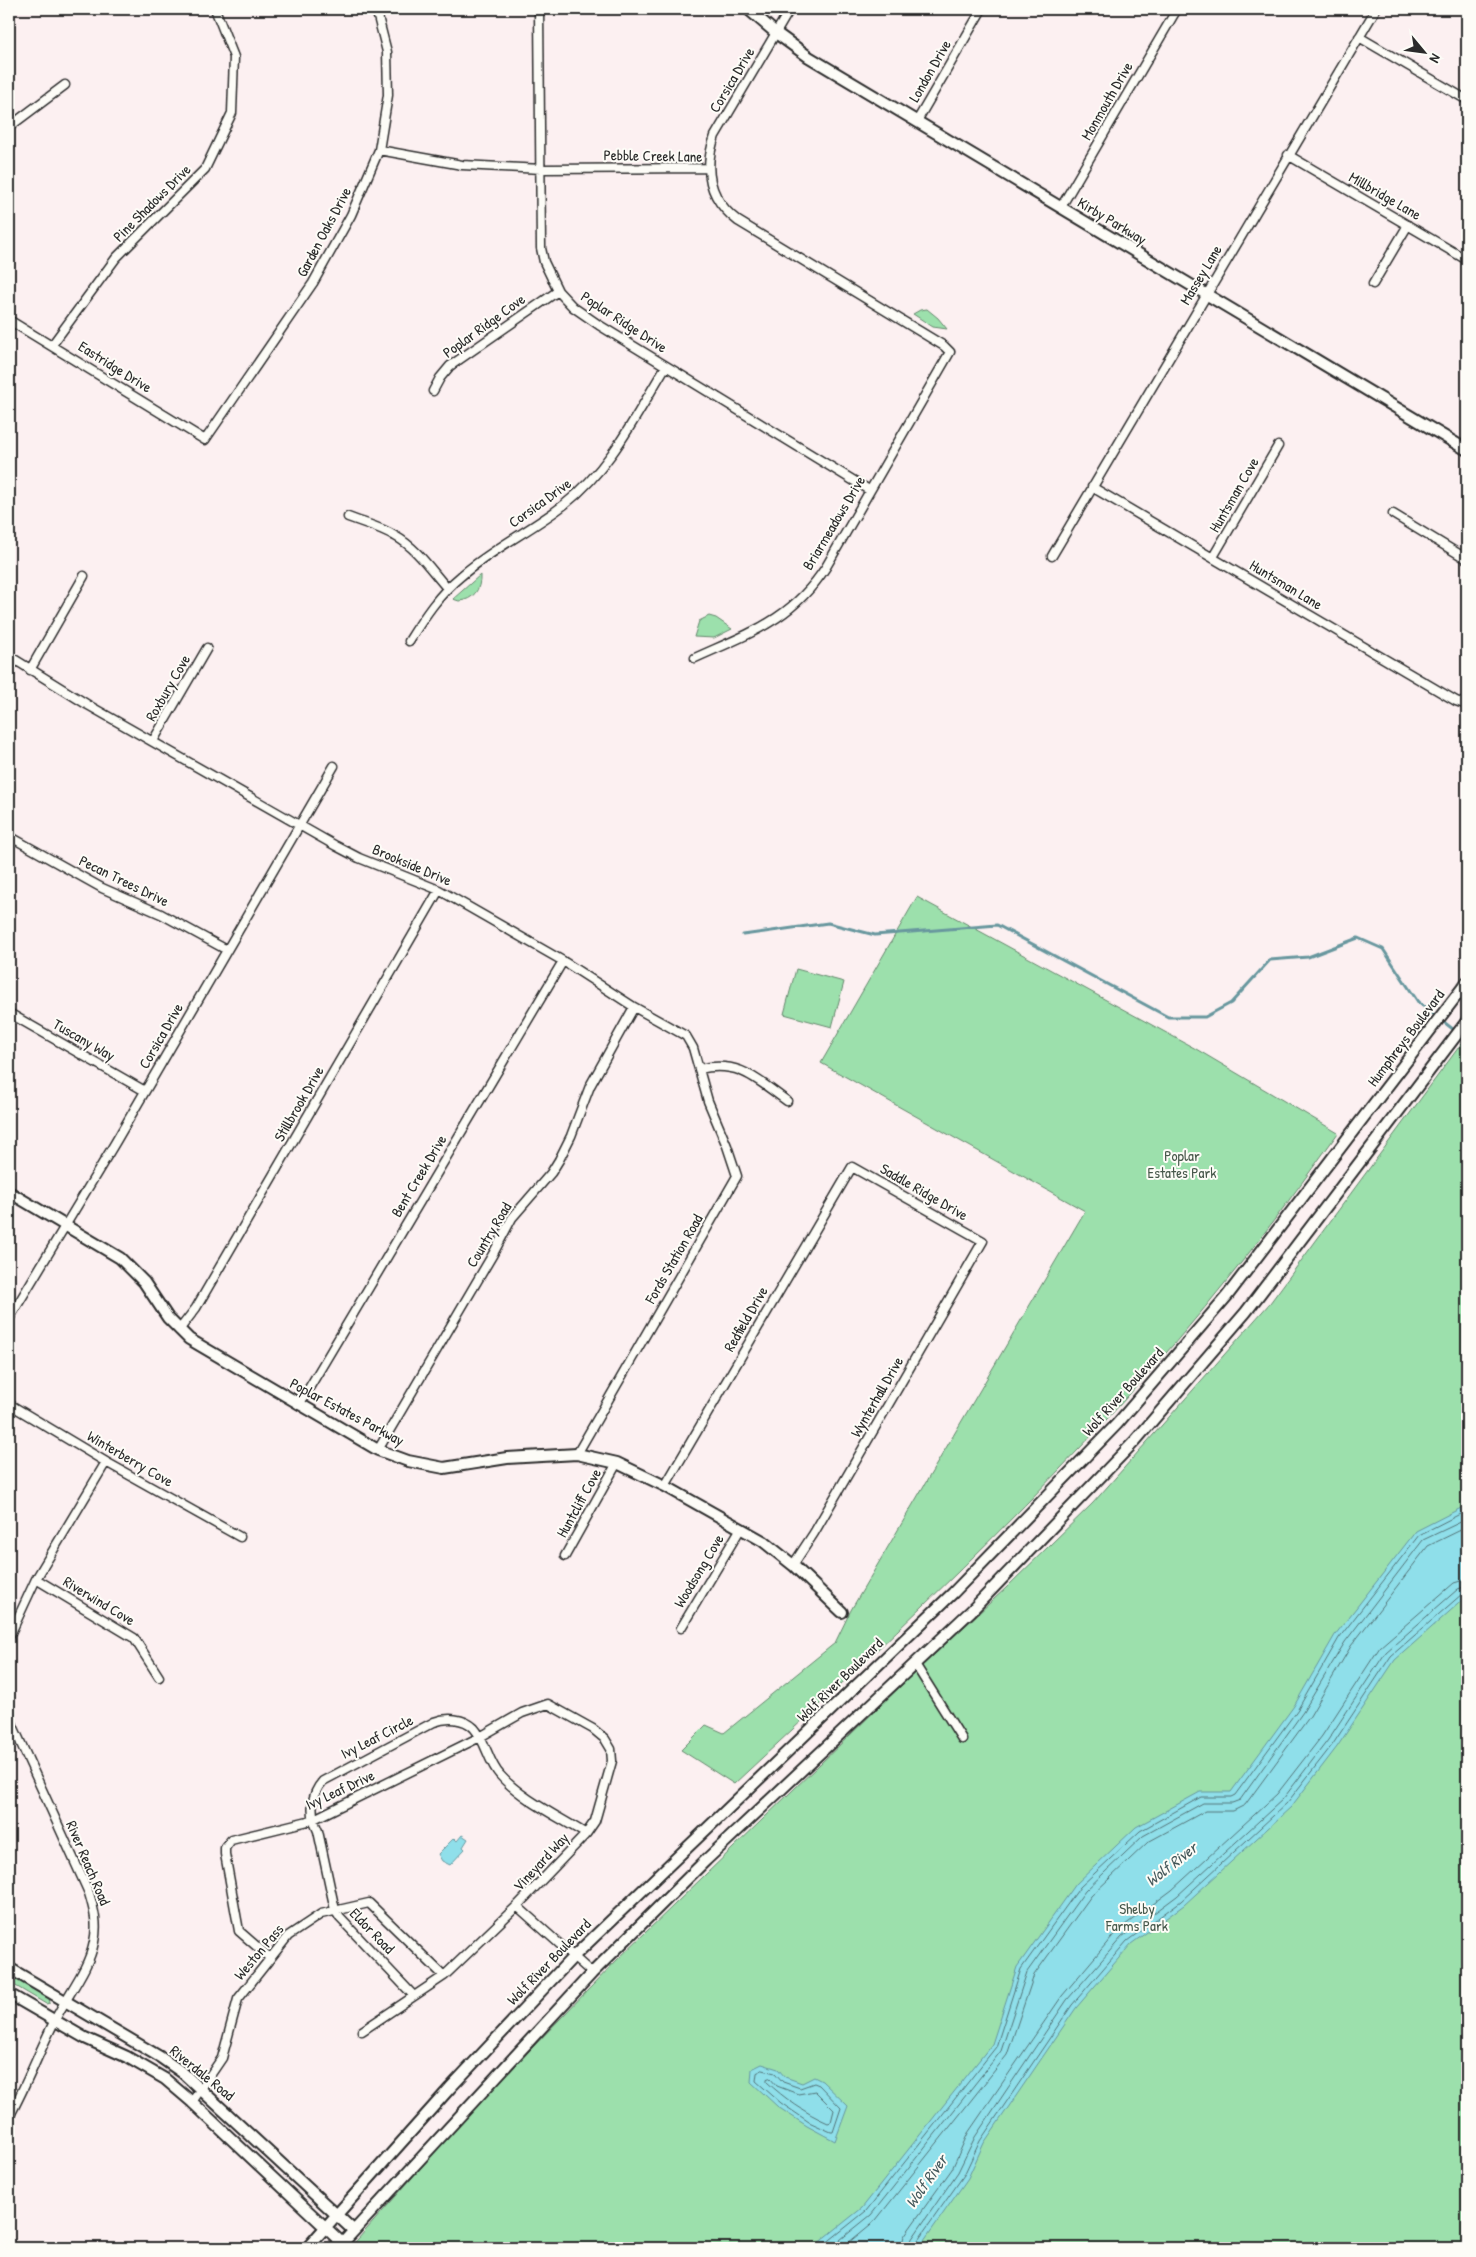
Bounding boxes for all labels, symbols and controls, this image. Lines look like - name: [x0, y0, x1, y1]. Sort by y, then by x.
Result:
- north arrow: [1398, 28, 1448, 78]
- street label: London Drive: [903, 36, 956, 106]
- street label: Corsica Drive: [704, 43, 759, 116]
- text: N: [1425, 51, 1446, 67]
- street label: Monmouth Drive: [1076, 58, 1137, 144]
- street label: Pebble Creek Lane: [603, 144, 703, 167]
- street label: Pine Shadows Drive: [108, 159, 195, 246]
- street label: Millbridge Lane: [1345, 166, 1425, 225]
- street label: Garden Oaks Drive: [291, 183, 356, 280]
- street label: Kirby Parkway: [1074, 192, 1151, 249]
- street label: Massey Lane: [1174, 241, 1227, 309]
- street label: Poplar Ridge Drive: [577, 286, 672, 357]
- street label: Poplar Ridge Cove: [438, 289, 529, 363]
- street label: Eastridge Drive: [75, 336, 156, 397]
- street label: Huntsman Cove: [1204, 453, 1263, 536]
- street label: Briarmeadows Drive: [797, 472, 870, 574]
- street label: Corsica Drive: [504, 473, 575, 532]
- street label: Huntsman Lane: [1246, 555, 1327, 615]
- street label: Roxbury Cove: [140, 651, 195, 725]
- street label: Brookside Drive: [369, 838, 455, 891]
- street label: Pecan Trees Drive: [76, 850, 173, 911]
- street label: Humphreys Boulevard: [1362, 985, 1449, 1090]
- street label: Corsica Drive: [133, 999, 188, 1072]
- street label: Tuscany Way: [49, 1013, 119, 1066]
- street label: Stillbrook Drive: [269, 1062, 329, 1145]
- street label: Bent Creek Drive: [386, 1131, 451, 1221]
- park label: Poplar Estates Park: [1148, 1145, 1216, 1183]
- street label: Saddle Ridge Drive: [876, 1158, 972, 1225]
- street label: Country Road: [461, 1198, 516, 1271]
- street label: Fords Station Road: [639, 1210, 708, 1308]
- street label: Redfield Drive: [718, 1282, 773, 1355]
- street label: Wolf River Boulevard: [1077, 1343, 1168, 1441]
- street label: Wynterhall Drive: [845, 1353, 908, 1441]
- street label: Poplar Estates Parkway: [286, 1373, 408, 1451]
- street label: Winterberry Cove: [83, 1425, 177, 1492]
- street label: Huntcliff Cove: [551, 1465, 606, 1541]
- street label: Woodsong Cove: [668, 1530, 729, 1611]
- street label: Riverwind Cove: [59, 1571, 139, 1630]
- street label: Wolf River Boulevard: [792, 1633, 888, 1726]
- street label: Ivy Leaf Circle: [337, 1709, 417, 1764]
- street label: Ivy Leaf Drive: [302, 1764, 378, 1815]
- street label: River Reach Road: [61, 1817, 116, 1909]
- street label: Vineyard Way: [508, 1828, 573, 1896]
- water label: Wolf River: [1141, 1836, 1203, 1891]
- park label: Shelby Farms Park: [1105, 1898, 1168, 1936]
- street label: Eldor Road: [345, 1903, 400, 1958]
- street label: Wolf River Boulevard: [502, 1914, 595, 2009]
- street label: Weston Pass: [229, 1919, 288, 1984]
- street label: Riverdale Road: [166, 2040, 239, 2105]
- water label: Wolf River: [900, 2149, 953, 2212]

